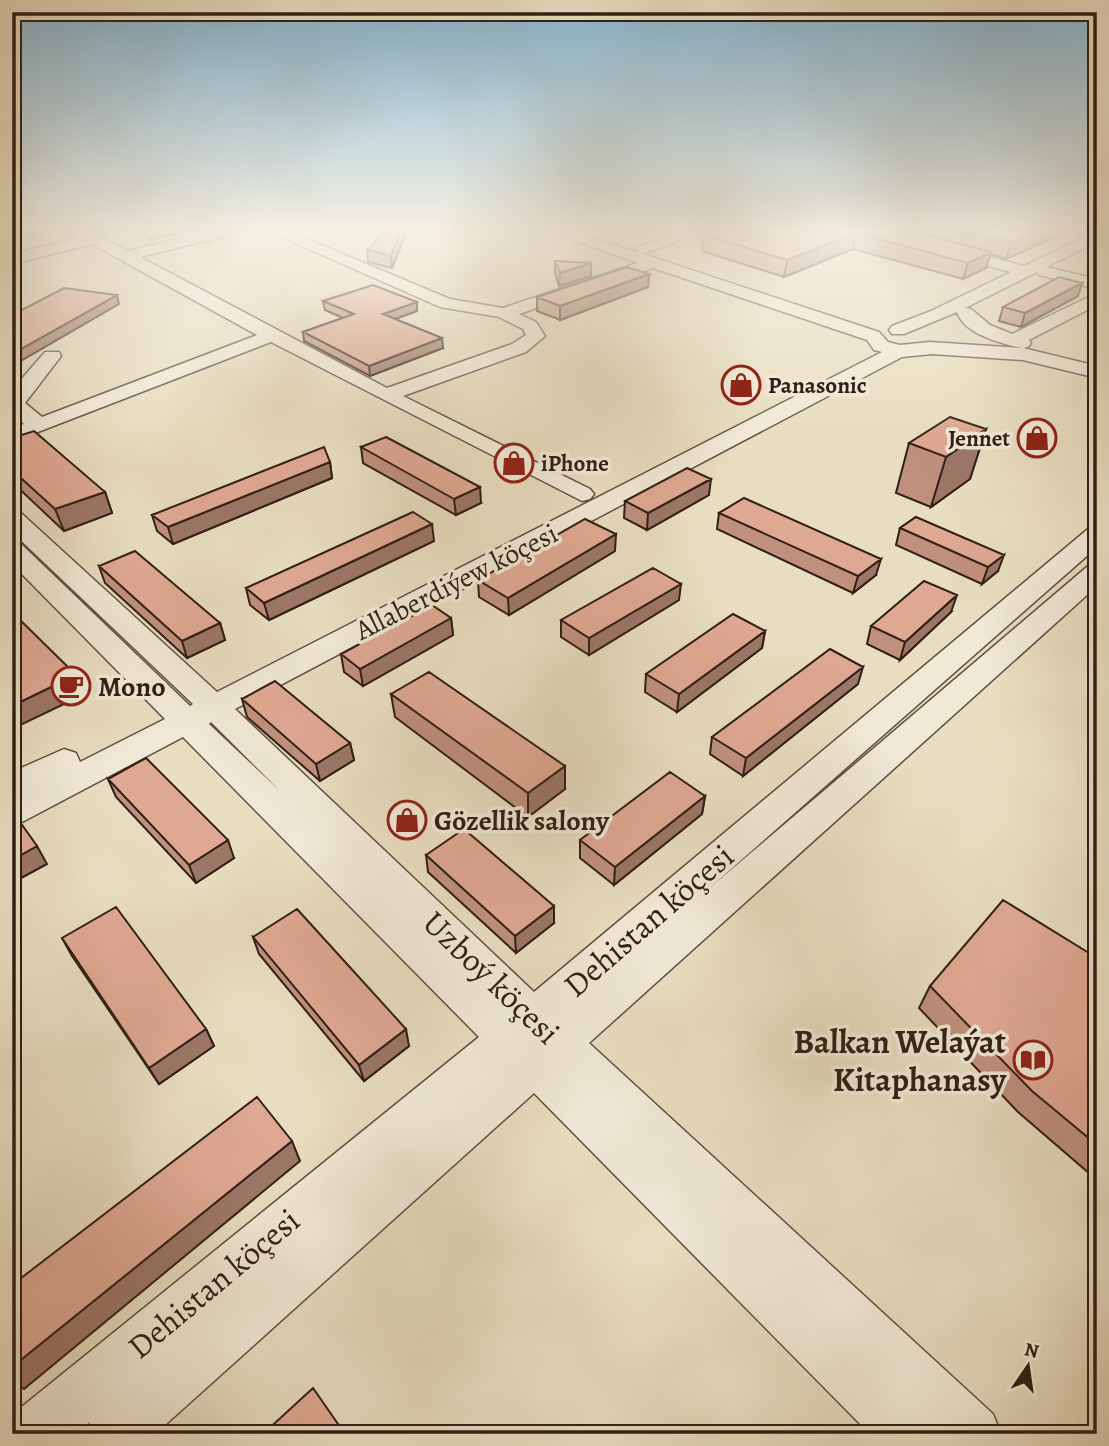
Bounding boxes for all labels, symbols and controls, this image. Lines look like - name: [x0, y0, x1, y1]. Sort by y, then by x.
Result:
- shop icon: Panasonic: [720, 364, 762, 406]
- place label: Panasonic: [768, 370, 867, 401]
- shop icon: Jennet: [1016, 417, 1058, 459]
- place label: Jennet: [948, 423, 1010, 454]
- shop icon: iPhone: [493, 442, 535, 484]
- place label: iPhone: [541, 448, 609, 479]
- street label: Allaberdiýew köçesi: [348, 514, 564, 650]
- cafe icon: Mono: [50, 665, 92, 707]
- place label: Mono: [98, 668, 166, 706]
- shop icon: Gözellik salony: [386, 799, 428, 841]
- place label: Gözellik salony: [434, 802, 610, 840]
- street label: Dehistan köçesi: [554, 834, 743, 1007]
- street label: Uzboý köçesi: [413, 901, 570, 1054]
- place label: Balkan Welaýat Kitaphanasy: [793, 1019, 1007, 1102]
- library icon: Balkan Welaýat Kitaphanasy: [1012, 1039, 1054, 1081]
- street label: Dehistan köçesi: [118, 1198, 309, 1369]
- north arrow: [993, 1330, 1064, 1400]
- text: N: [1022, 1336, 1041, 1365]

